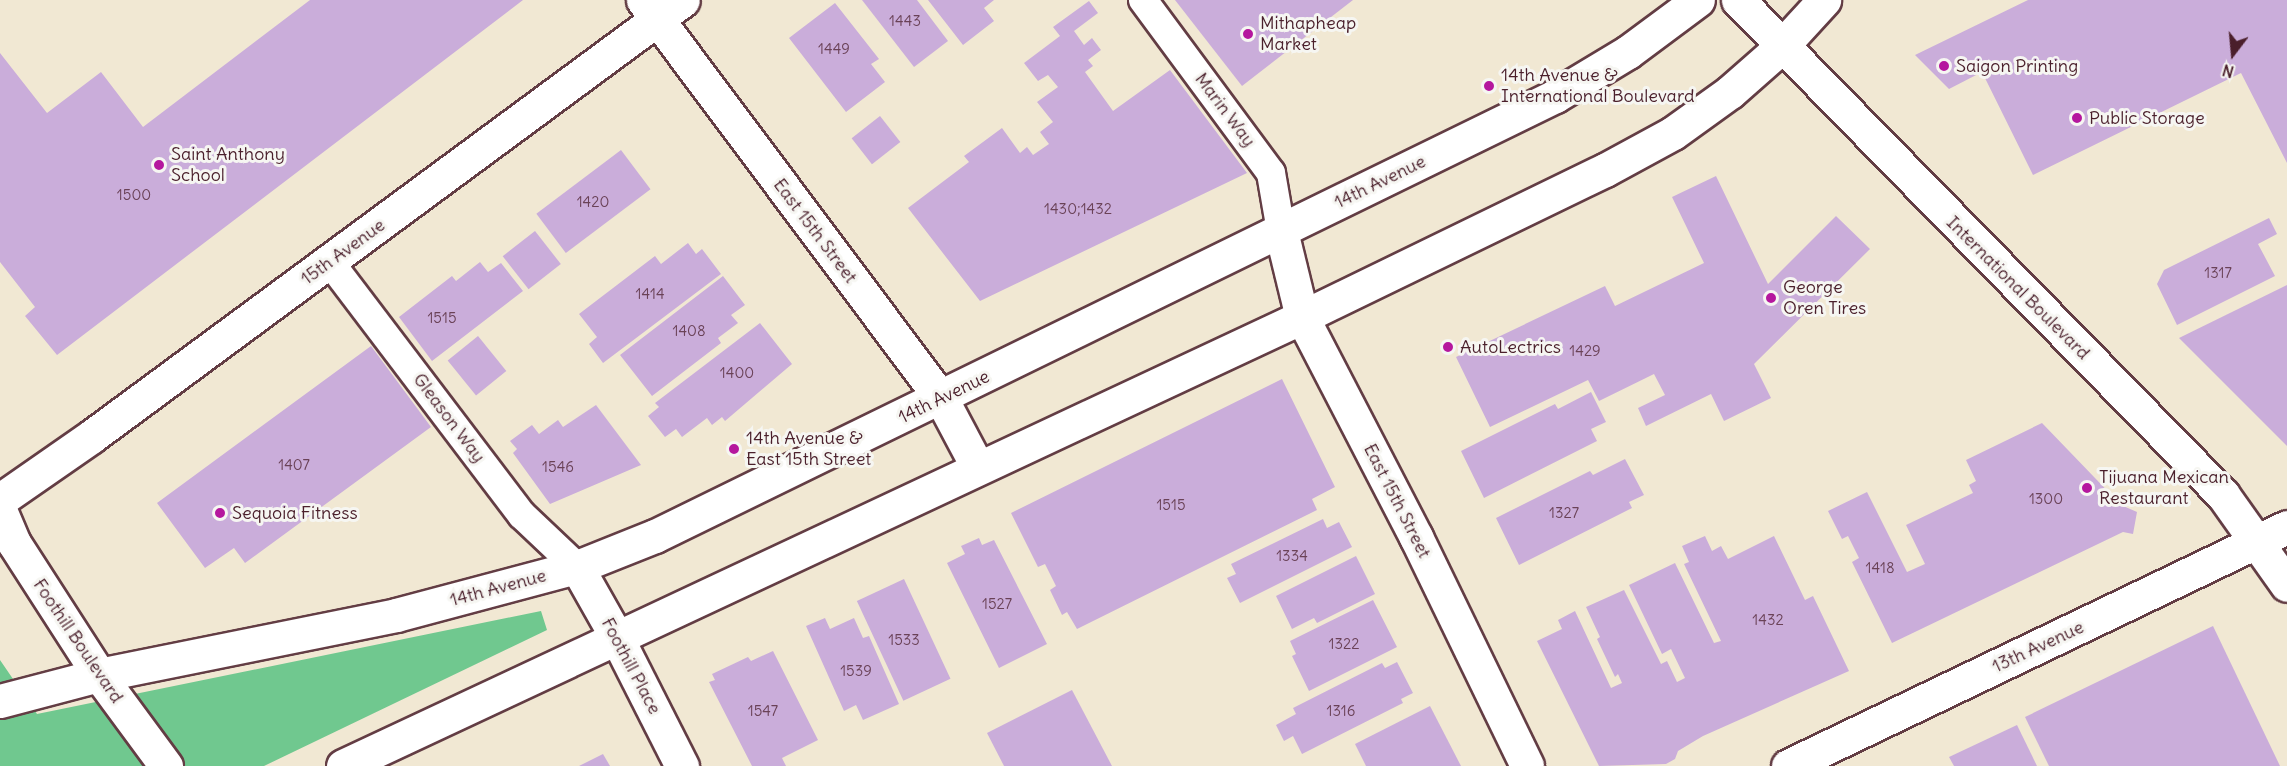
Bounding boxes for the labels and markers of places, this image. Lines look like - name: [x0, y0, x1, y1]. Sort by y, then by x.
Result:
- place label: Mithapheap Market: [1260, 13, 1356, 56]
- marker: Mithapheap Market: [1241, 27, 1255, 41]
- place label: Saigon Printing: [1956, 55, 2078, 77]
- marker: Saigon Printing: [1937, 59, 1951, 73]
- place label: 14th Avenue & International Boulevard: [1501, 65, 1695, 107]
- marker: 14th Avenue & International Boulevard: [1482, 79, 1496, 93]
- place label: Public Storage: [2089, 107, 2205, 129]
- marker: Public Storage: [2070, 111, 2084, 125]
- place label: Saint Anthony School: [171, 144, 285, 186]
- marker: Saint Anthony School: [152, 158, 166, 172]
- place label: George Oren Tires: [1783, 277, 1866, 320]
- marker: George Oren Tires: [1764, 291, 1778, 305]
- place label: AutoLectrics: [1460, 336, 1561, 358]
- marker: AutoLectrics: [1441, 340, 1455, 354]
- place label: 14th Avenue & East 15th Street: [746, 428, 871, 470]
- marker: 14th Avenue & East 15th Street: [727, 442, 741, 456]
- place label: Tijuana Mexican Restaurant: [2099, 467, 2229, 510]
- marker: Tijuana Mexican Restaurant: [2080, 481, 2094, 495]
- place label: Sequoia Fitness: [232, 502, 358, 524]
- marker: Sequoia Fitness: [213, 506, 227, 520]

